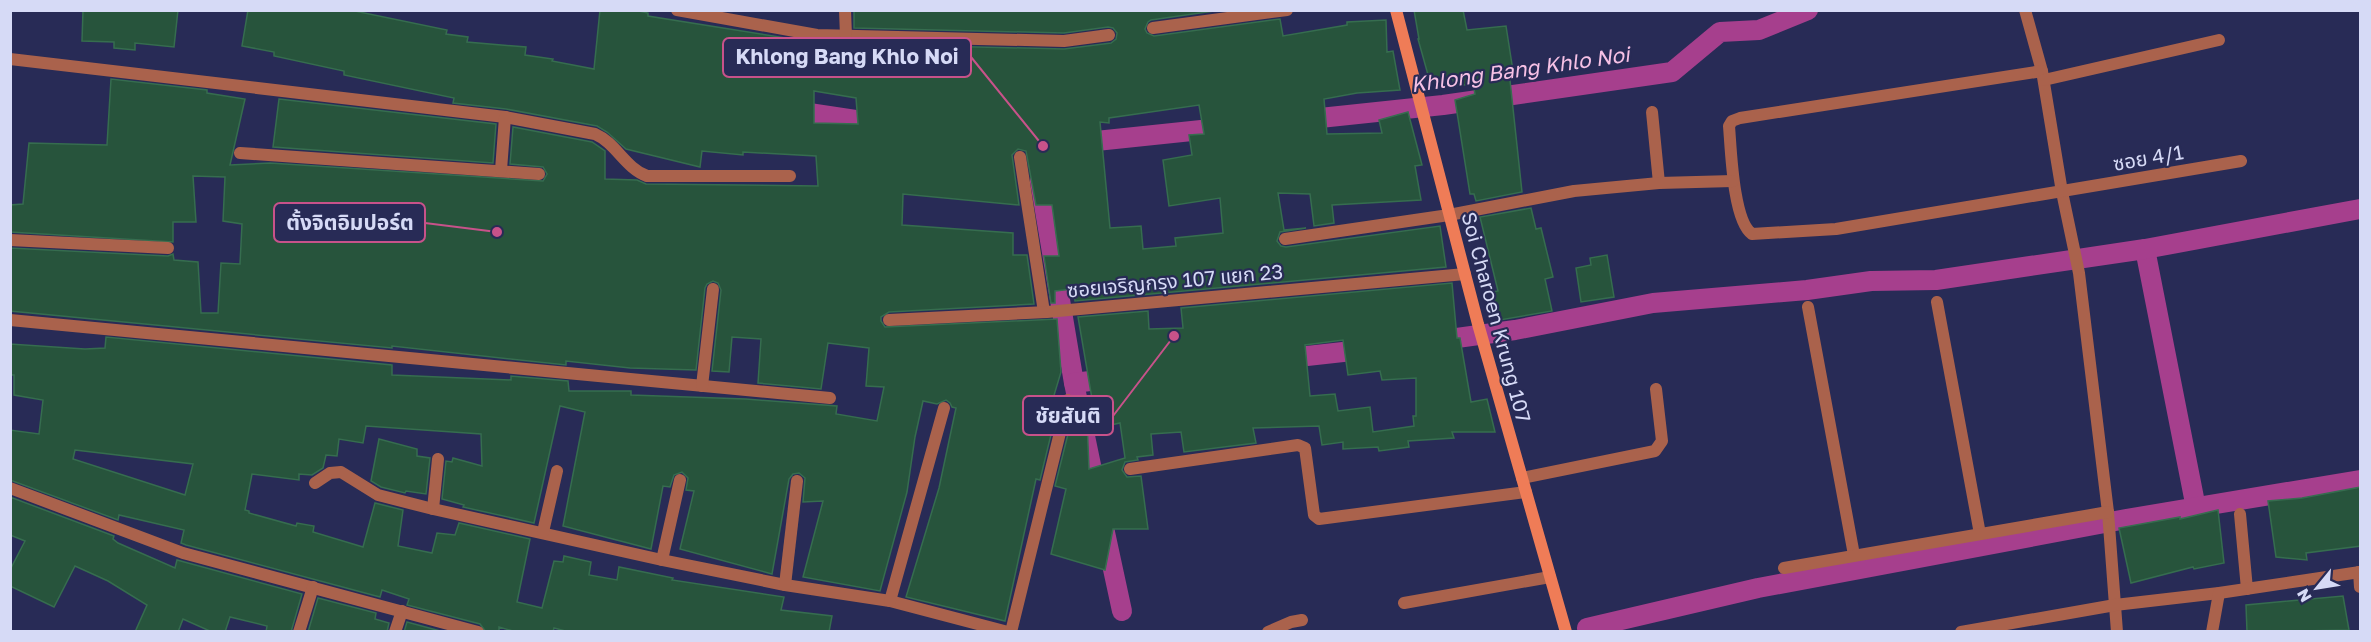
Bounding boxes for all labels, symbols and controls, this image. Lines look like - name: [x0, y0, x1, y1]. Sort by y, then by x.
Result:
- callout: Khlong Bang Khlo Noi: [723, 38, 971, 77]
- water label: Khlong Bang Khlo Noi: [1409, 40, 1633, 97]
- text: Khlong Bang Khlo Noi: [735, 43, 959, 69]
- street label: ซอย 4/1: [2111, 139, 2185, 175]
- callout: ตั้งจิตอิมปอร์ต: [274, 203, 425, 242]
- text: ตั้งจิตอิมปอร์ต: [286, 209, 414, 235]
- street label: Soi Charoen Krung 107: [1457, 209, 1537, 425]
- street label: ซอยเจริญกรุง 107 แยก 23: [1066, 259, 1284, 302]
- callout: ชัยสันติ: [1023, 396, 1113, 435]
- text: ชัยสันติ: [1035, 402, 1101, 428]
- north arrow: [2287, 558, 2347, 618]
- text: N: [2292, 585, 2316, 606]

